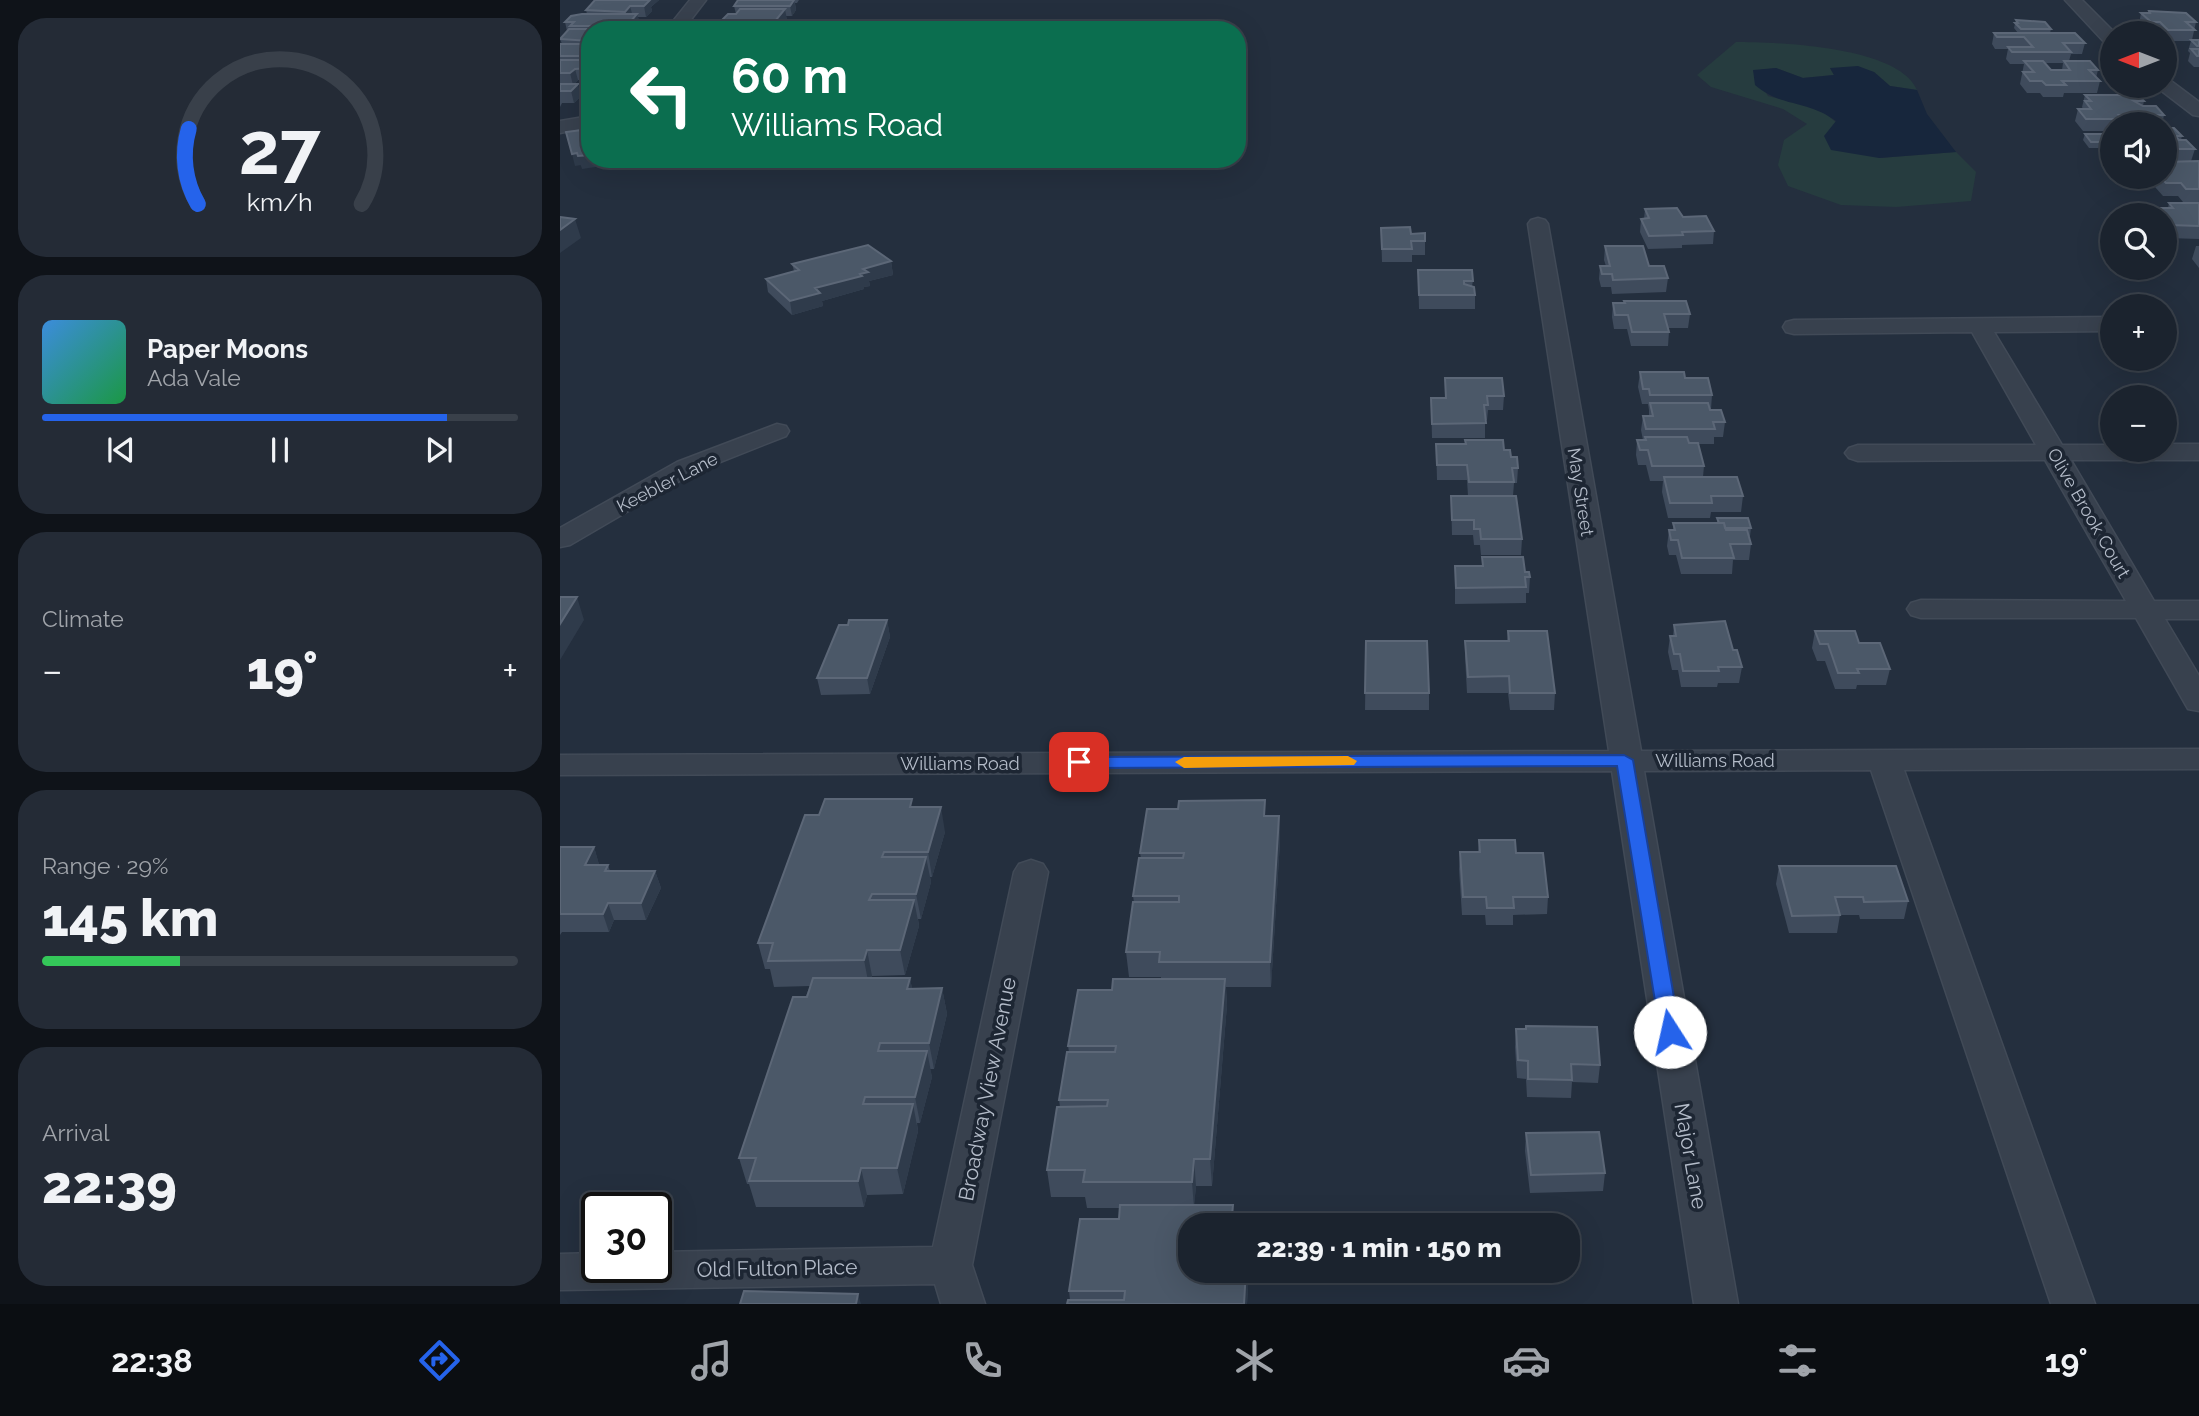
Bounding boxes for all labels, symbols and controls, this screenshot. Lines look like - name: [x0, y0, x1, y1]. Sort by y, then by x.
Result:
- north arrow: [2100, 21, 2177, 98]
- map controls: [2100, 21, 2177, 462]
- text: 60 m: [731, 47, 848, 104]
- icon: left: [616, 49, 707, 140]
- text: 27: [239, 106, 321, 191]
- text: Williams Road: [731, 106, 943, 143]
- button: sound: [2100, 112, 2177, 189]
- text: km/h: [247, 186, 313, 216]
- button: search: [2100, 203, 2177, 280]
- button: +: [2100, 294, 2177, 371]
- text: Paper Moons: [147, 334, 308, 364]
- text: Ada Vale: [147, 364, 241, 391]
- button: −: [2100, 385, 2177, 462]
- icon: previous: [102, 431, 140, 469]
- icon: pause: [261, 431, 299, 469]
- icon: next: [420, 431, 458, 469]
- street label: Olive Brook Court: [2043, 444, 2135, 582]
- street label: May Street: [1564, 446, 1598, 538]
- street label: Keebler Lane: [613, 447, 721, 516]
- text: Climate: [42, 605, 124, 632]
- text: 19°: [247, 640, 318, 701]
- text: −: [42, 648, 62, 693]
- text: +: [502, 648, 518, 693]
- pin: [1049, 732, 1109, 792]
- icon: arrive: [1060, 743, 1098, 781]
- street label: Williams Road: [1655, 750, 1775, 771]
- street label: Williams Road: [900, 753, 1020, 774]
- text: Range · 29%: [42, 852, 168, 879]
- text: 145 km: [42, 887, 218, 948]
- street label: Broadway View Avenue: [953, 975, 1021, 1203]
- position arrow: [1633, 995, 1707, 1069]
- street label: Major Lane: [1669, 1101, 1713, 1211]
- text: Arrival: [42, 1119, 109, 1146]
- text: 22:39: [42, 1154, 177, 1215]
- speed limit sign: 30: [581, 1192, 672, 1283]
- text: 22:39 · 1 min · 150 m: [1256, 1233, 1502, 1263]
- street label: Old Fulton Place: [696, 1254, 858, 1282]
- icon: directions: [415, 1336, 464, 1385]
- icon: music: [687, 1336, 736, 1385]
- icon: phone: [958, 1336, 1007, 1385]
- icon: climate: [1230, 1336, 1279, 1385]
- icon: car: [1502, 1336, 1551, 1385]
- icon: filters: [1773, 1336, 1822, 1385]
- text: 22:38: [111, 1342, 192, 1379]
- text: 19°: [2045, 1342, 2088, 1379]

